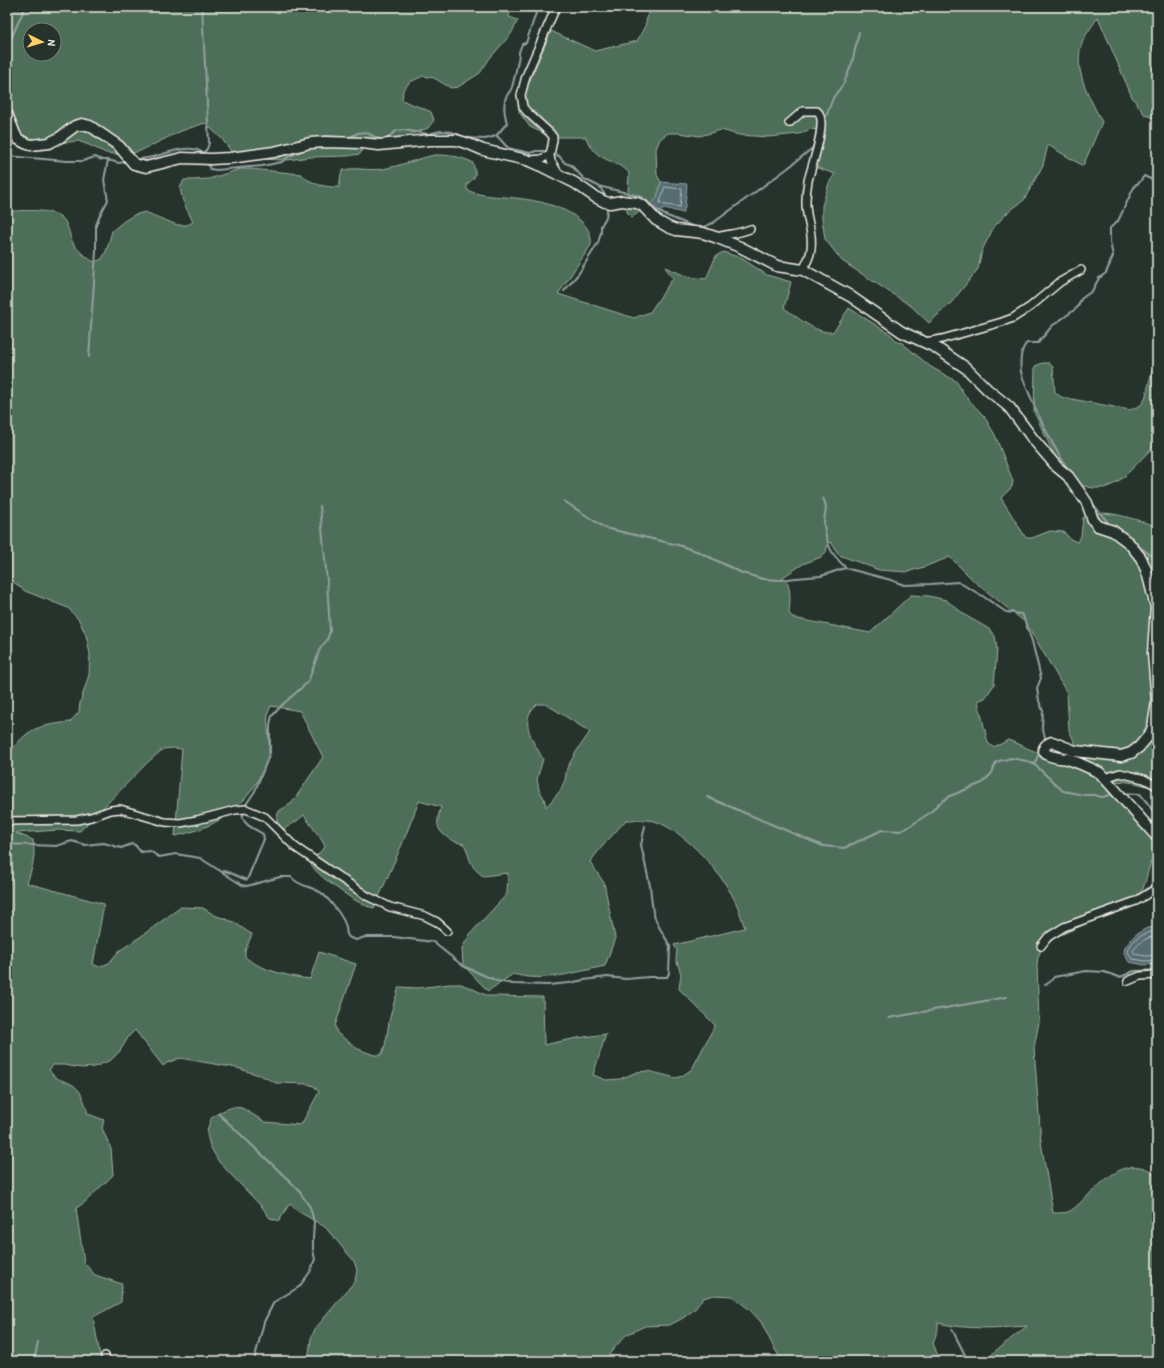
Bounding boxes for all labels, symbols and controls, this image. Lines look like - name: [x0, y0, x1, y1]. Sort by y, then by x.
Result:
- north arrow: [22, 22, 62, 62]
- text: N: [45, 39, 59, 47]

